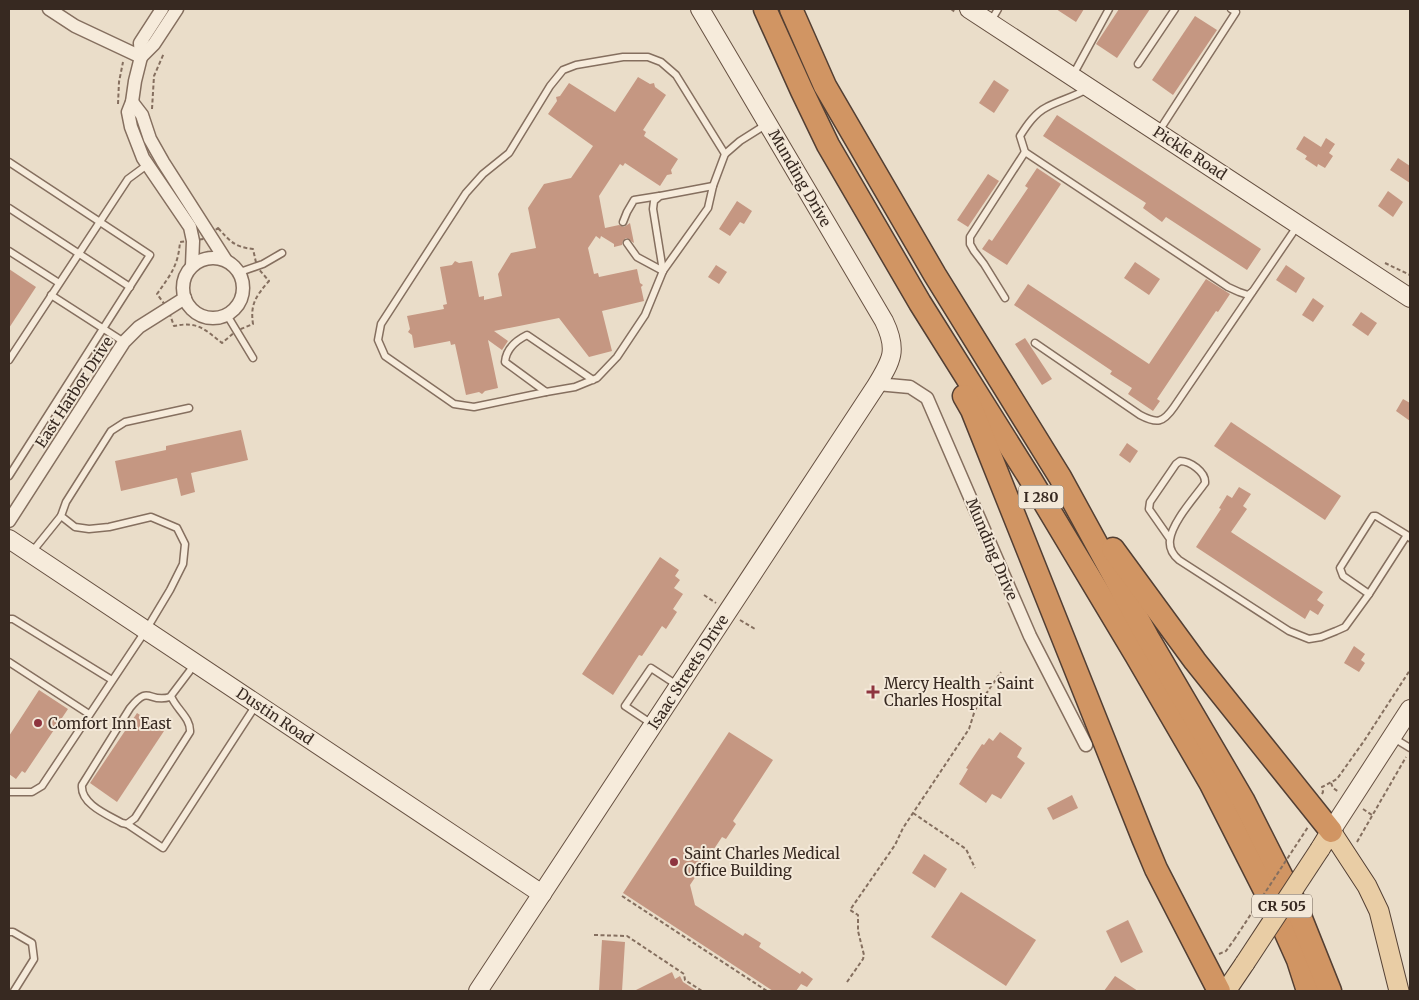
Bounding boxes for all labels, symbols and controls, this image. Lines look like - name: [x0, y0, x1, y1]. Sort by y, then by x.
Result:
- street label: Pickle Road: [1150, 122, 1230, 184]
- street label: Munding Drive: [765, 126, 836, 230]
- street label: East Harbor Drive: [31, 333, 117, 451]
- road number: I 280: [1018, 486, 1064, 508]
- street label: Munding Drive: [962, 495, 1022, 603]
- street label: Isaac Streets Drive: [644, 611, 732, 733]
- place label: Mercy Health - Saint Charles Hospital: [884, 674, 1034, 710]
- street label: Dustin Road: [233, 683, 317, 749]
- marker: Mercy Health - Saint Charles Hospital: [866, 685, 880, 699]
- place label: Comfort Inn East: [48, 714, 172, 733]
- marker: Comfort Inn East: [32, 717, 44, 729]
- place label: Saint Charles Medical Office Building: [684, 844, 840, 880]
- marker: Saint Charles Medical Office Building: [668, 856, 680, 868]
- road number: CR 505: [1252, 894, 1312, 918]

